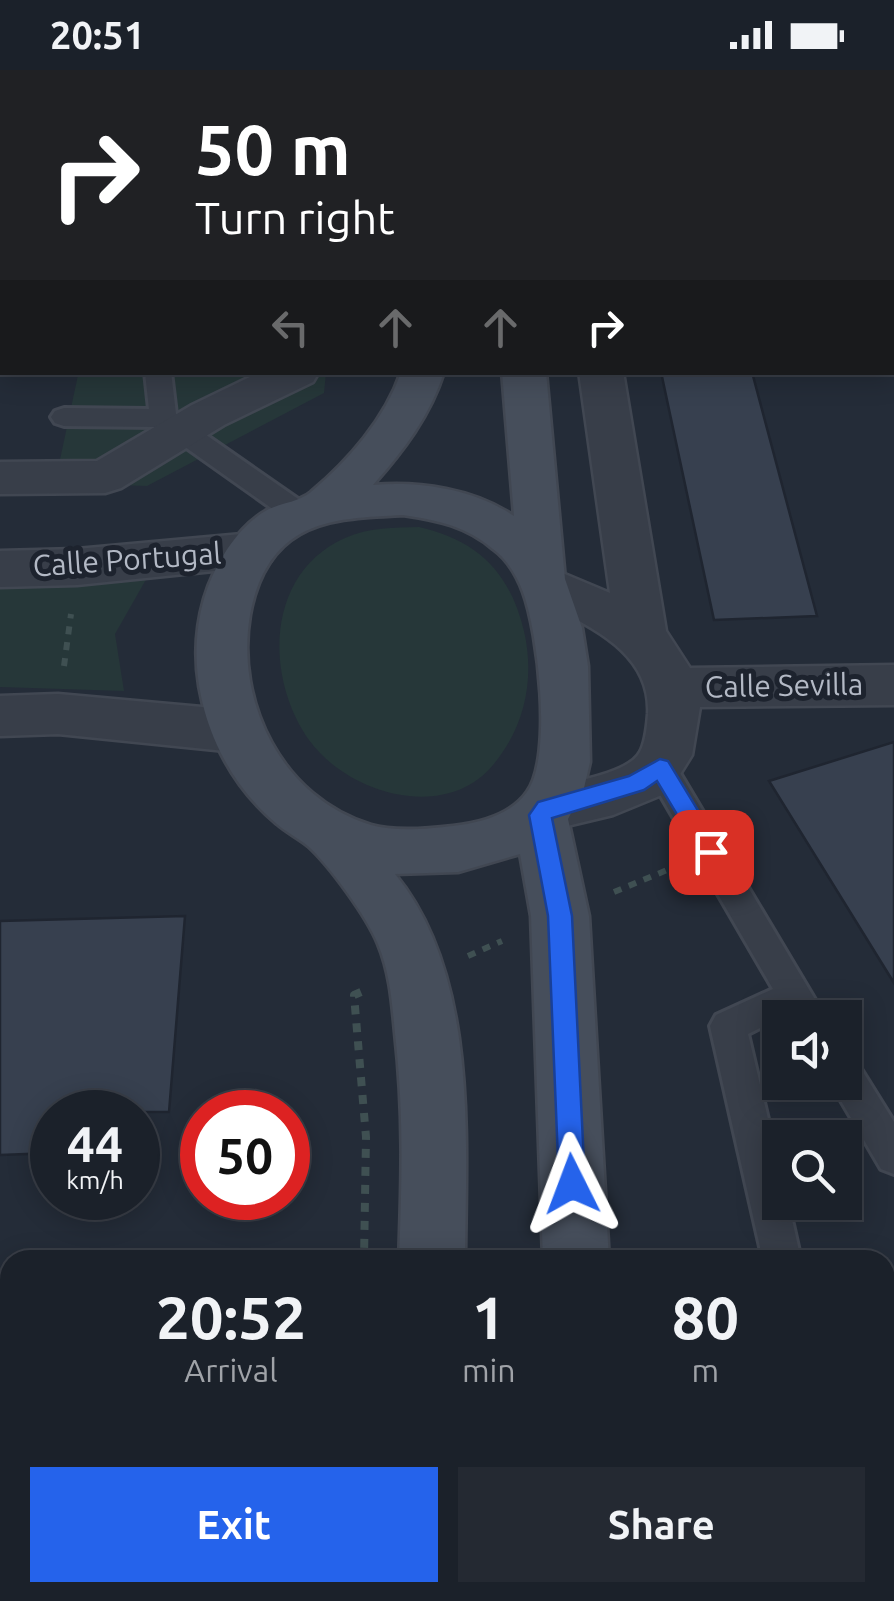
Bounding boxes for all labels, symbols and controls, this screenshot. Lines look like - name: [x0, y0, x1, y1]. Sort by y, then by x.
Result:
- text: 20:51: [50, 14, 145, 56]
- icon: right: [30, 110, 160, 240]
- text: 50 m: [195, 110, 351, 188]
- text: Turn right: [195, 192, 395, 243]
- icon: left: [263, 300, 318, 355]
- icon: ahead: [368, 300, 423, 355]
- icon: ahead: [473, 300, 528, 355]
- icon: right: [578, 300, 633, 355]
- street label: Calle Portugal: [31, 535, 223, 583]
- street label: Calle Sevilla: [704, 667, 863, 703]
- pin: [669, 810, 754, 895]
- icon: arrive: [684, 825, 739, 880]
- map controls: [762, 1000, 862, 1220]
- button: sound: [762, 1000, 862, 1100]
- speed limit sign: 50: [180, 1090, 310, 1220]
- text: 44: [67, 1115, 123, 1171]
- button: search: [762, 1120, 862, 1220]
- position arrow: [520, 1132, 624, 1236]
- text: km/h: [66, 1166, 124, 1194]
- text: 20:52: [156, 1283, 306, 1350]
- text: 1: [472, 1283, 506, 1350]
- text: 80: [671, 1283, 739, 1350]
- text: Arrival: [184, 1352, 278, 1388]
- text: min: [462, 1352, 516, 1388]
- text: m: [691, 1352, 719, 1388]
- button: Exit: [30, 1467, 438, 1582]
- button: Share: [458, 1467, 865, 1582]

